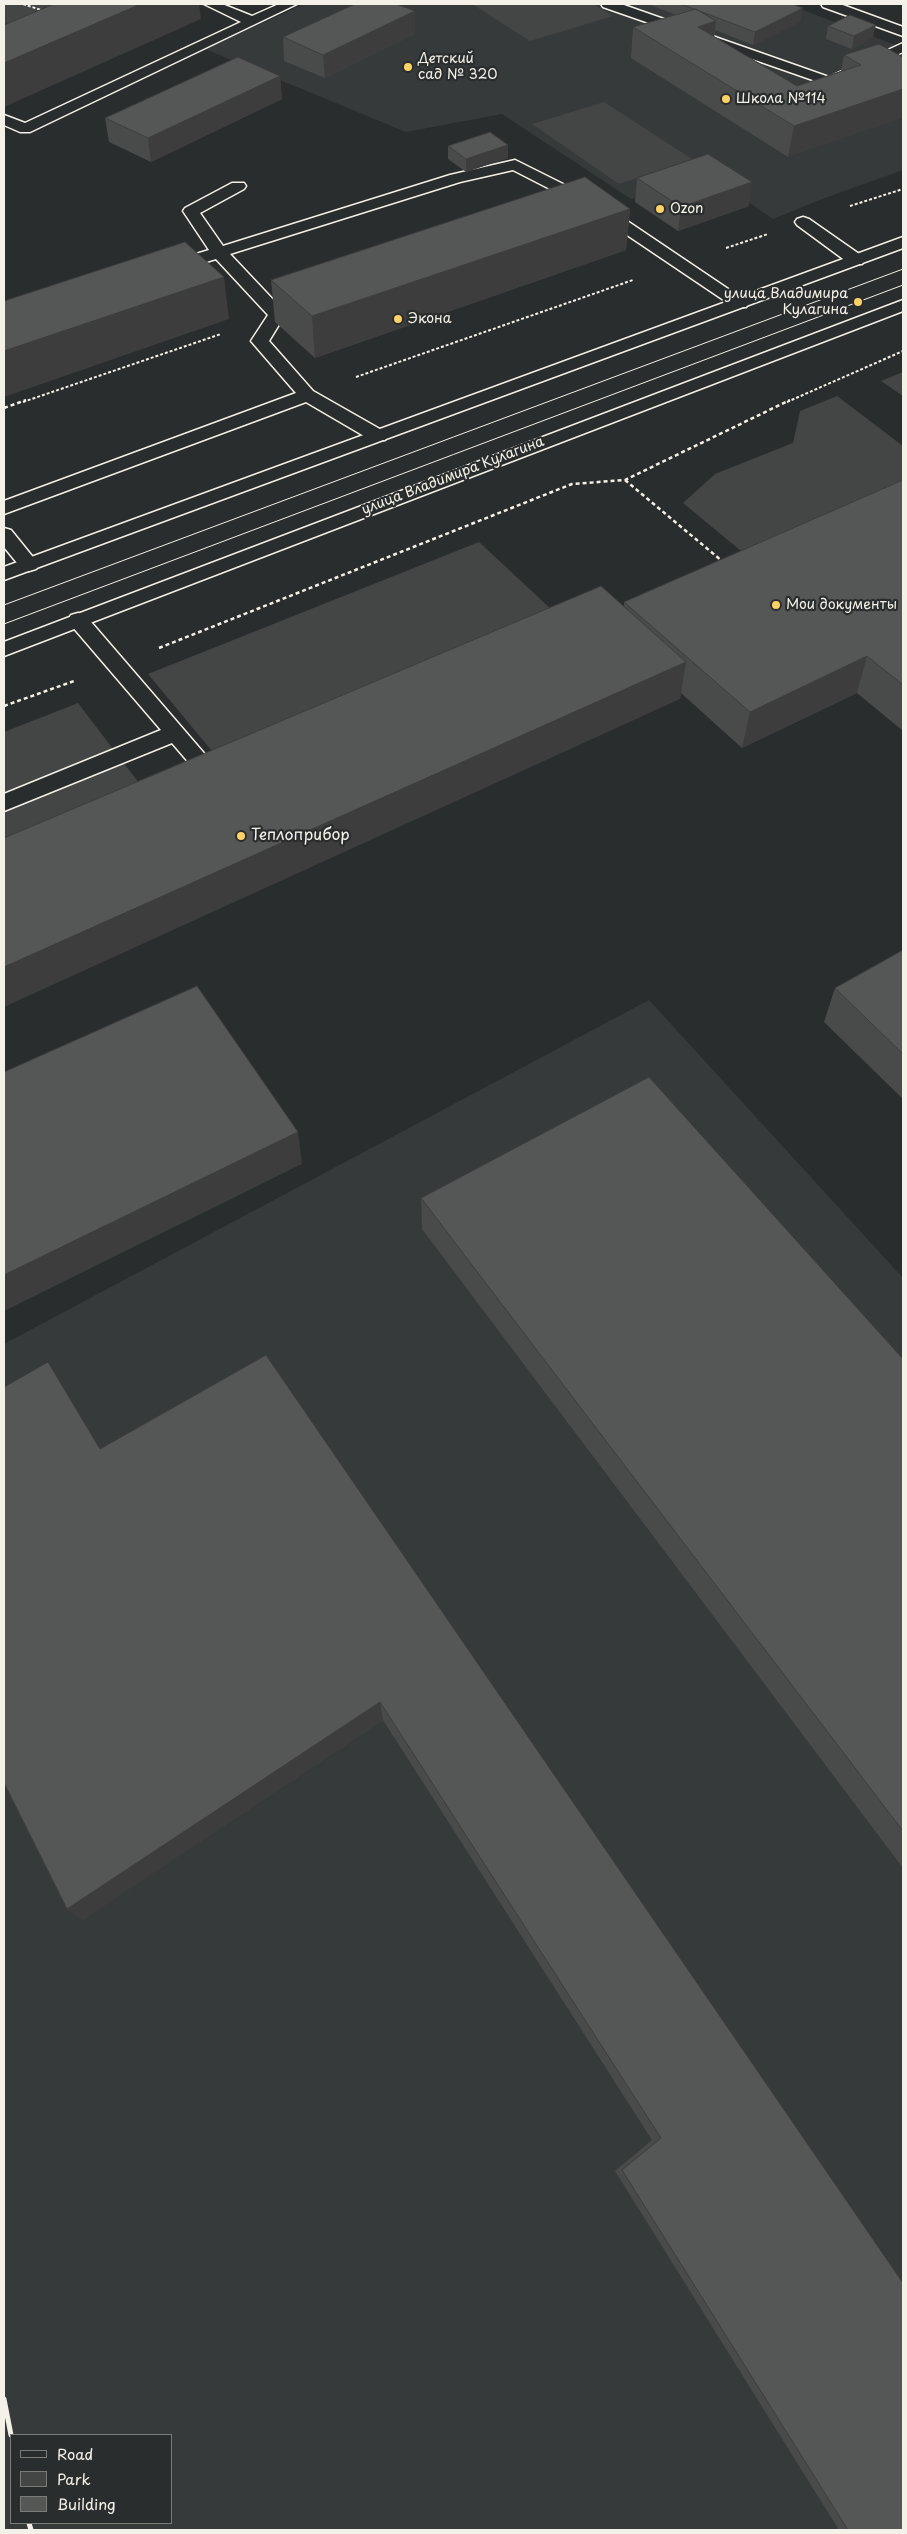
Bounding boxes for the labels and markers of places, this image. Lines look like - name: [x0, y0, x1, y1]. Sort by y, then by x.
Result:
- place label: Детский сад № 320: [418, 51, 497, 84]
- marker: Детский сад № 320: [402, 61, 414, 73]
- place label: Школа №114: [736, 91, 826, 107]
- marker: Школа №114: [720, 93, 732, 105]
- place label: Ozon: [670, 201, 703, 217]
- marker: Ozon: [654, 203, 666, 215]
- place label: улица Владимира Кулагина: [724, 286, 848, 318]
- marker: улица Владимира Кулагина: [852, 296, 864, 308]
- place label: Экона: [408, 311, 451, 327]
- marker: Экона: [392, 313, 404, 325]
- place label: Мои документы: [786, 597, 897, 613]
- marker: Мои документы: [770, 599, 782, 611]
- place label: Теплоприбор: [251, 826, 350, 846]
- marker: Теплоприбор: [235, 830, 247, 842]

